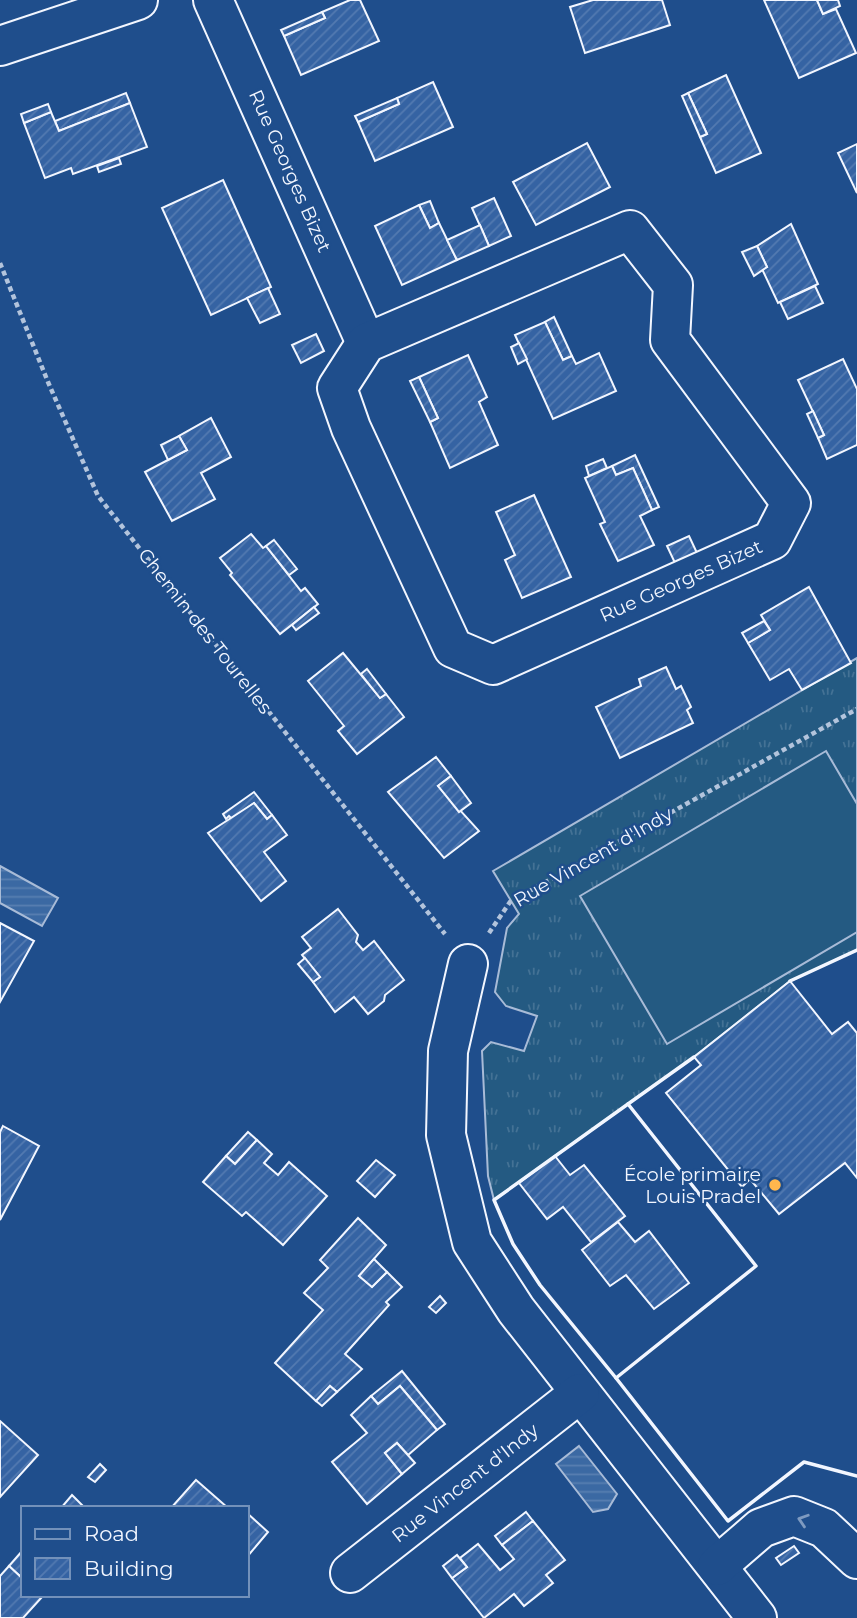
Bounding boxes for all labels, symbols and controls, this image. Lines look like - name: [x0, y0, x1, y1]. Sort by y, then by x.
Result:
- street label: Rue Georges Bizet: [244, 86, 336, 256]
- street label: Rue Georges Bizet: [596, 535, 766, 627]
- street label: Chemin des Tourelles: [133, 544, 277, 718]
- street label: Rue Vincent d'Indy: [509, 802, 677, 912]
- place label: École primaire Louis Pradel: [624, 1163, 761, 1208]
- marker: École primaire Louis Pradel: [767, 1177, 783, 1193]
- street label: Rue Vincent d'Indy: [387, 1418, 543, 1547]
- legend: [21, 1506, 248, 1597]
- one-way arrow: [797, 1514, 809, 1529]
- text: Road: [84, 1521, 139, 1546]
- text: Building: [84, 1556, 174, 1581]

